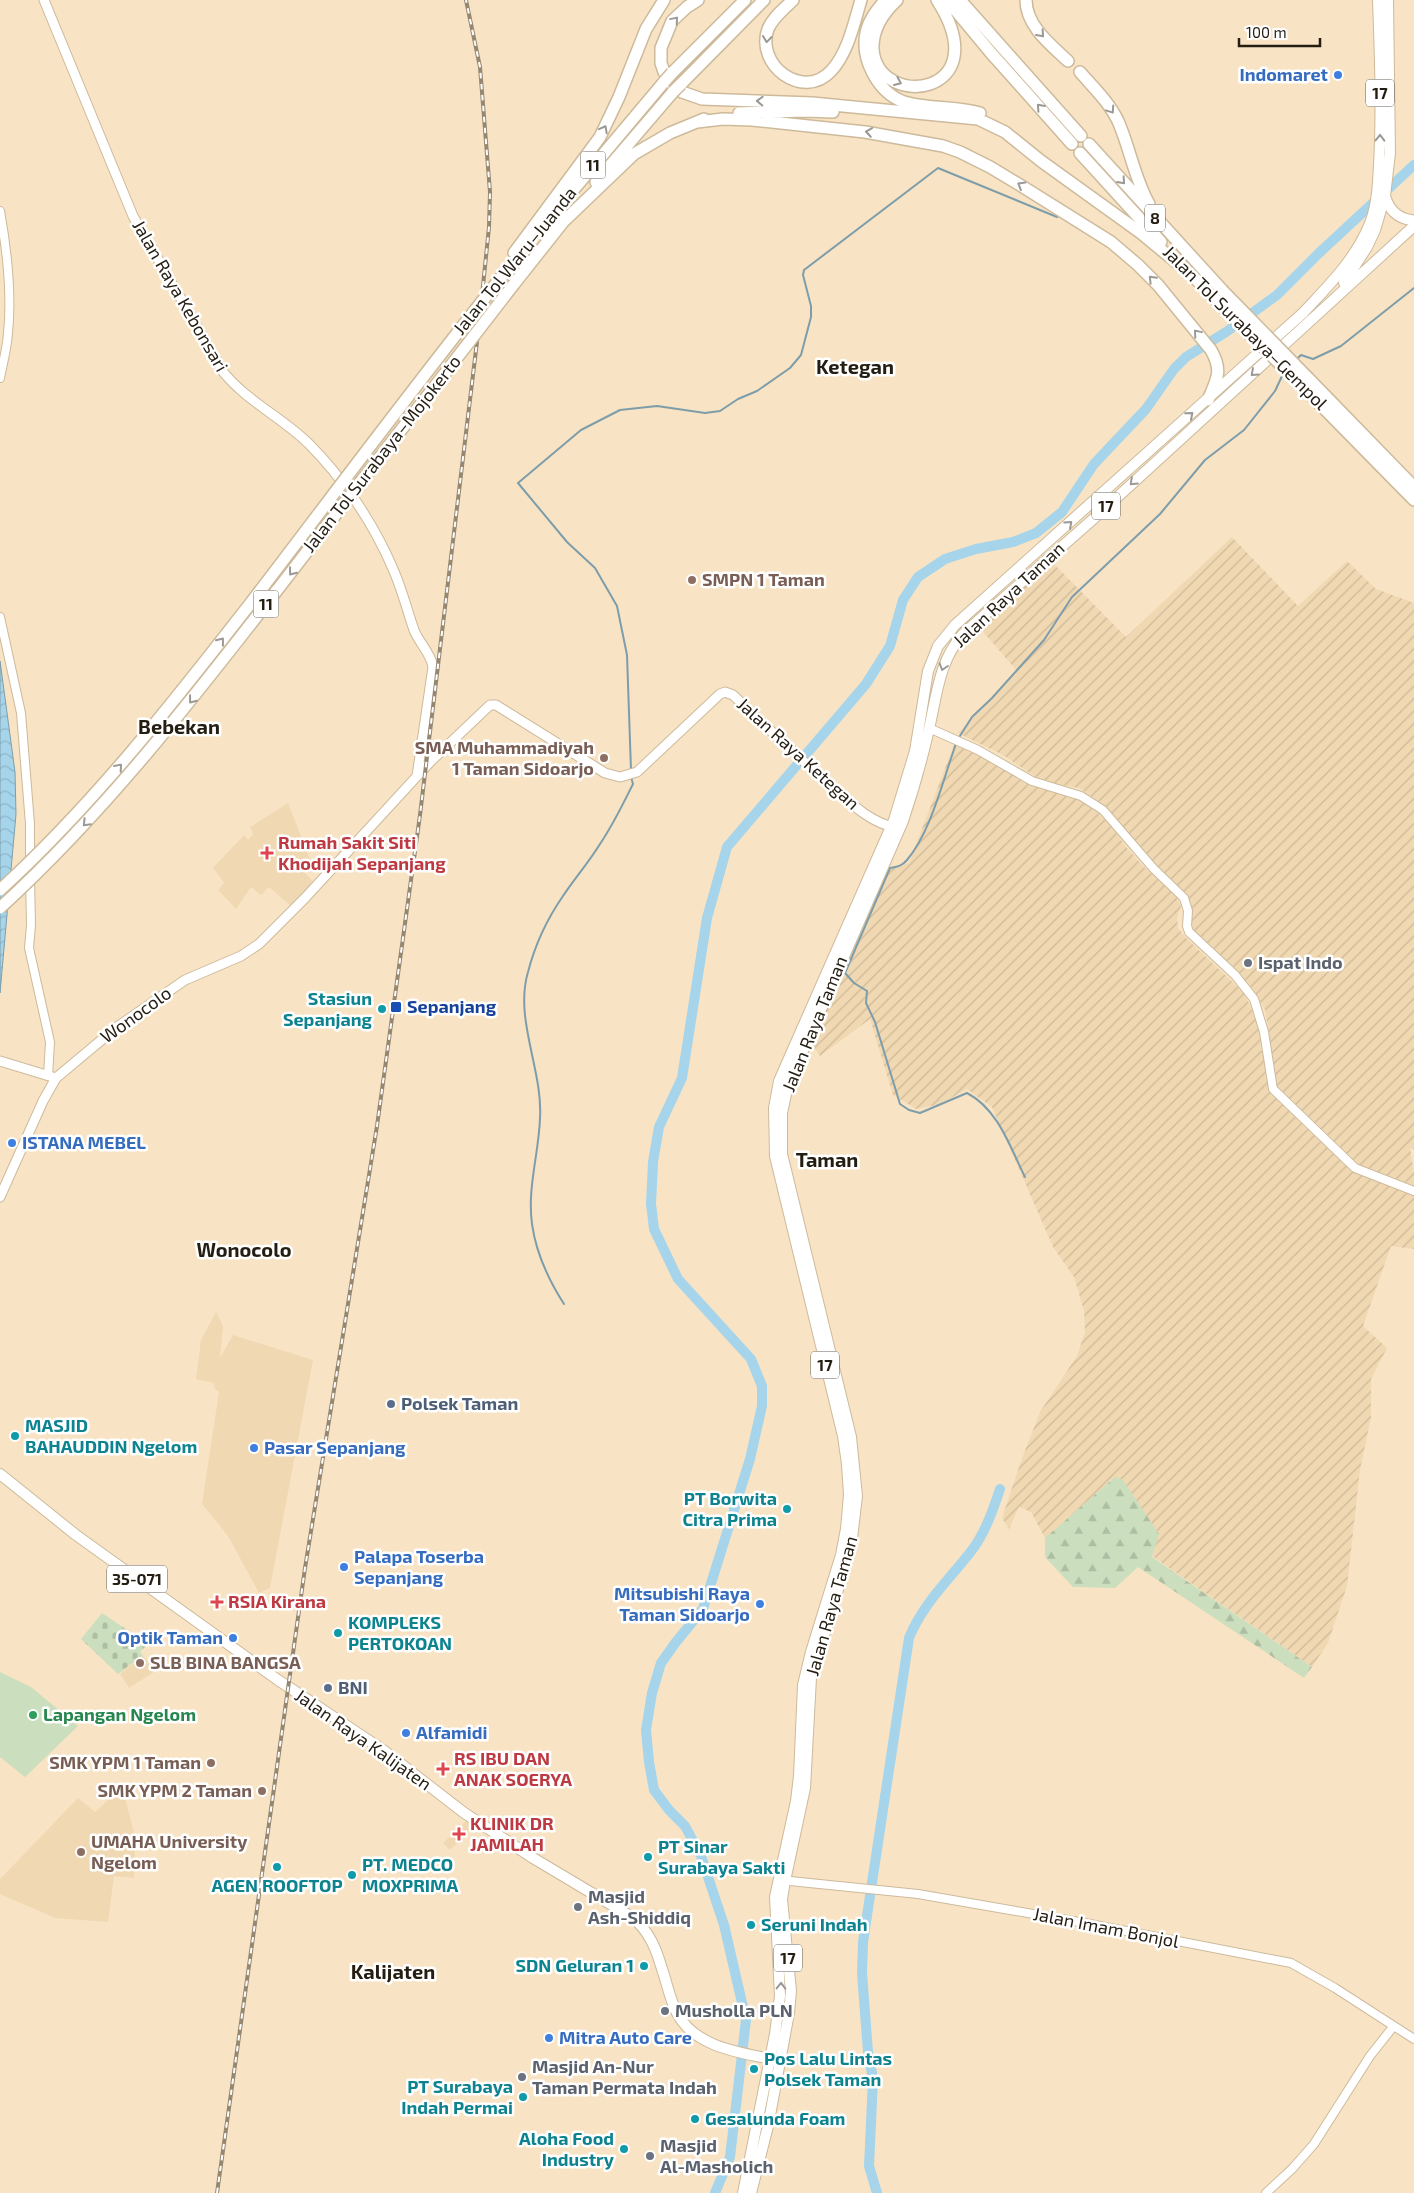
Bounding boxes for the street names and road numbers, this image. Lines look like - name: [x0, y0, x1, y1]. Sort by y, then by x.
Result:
- road number: 17: [1366, 80, 1394, 106]
- road number: 11: [580, 152, 606, 178]
- street label: Jalan Tol Waru–Juanda: [448, 182, 581, 339]
- road number: 8: [1145, 204, 1165, 232]
- street label: Jalan Raya Kebonsari: [128, 216, 233, 375]
- street label: Jalan Tol Surabaya–Gempol: [1159, 241, 1333, 414]
- street label: Jalan Tol Surabaya–Mojokerto: [297, 350, 465, 556]
- road number: 17: [1092, 492, 1120, 520]
- street label: Jalan Raya Taman: [948, 537, 1069, 652]
- road number: 11: [254, 590, 278, 618]
- street label: Jalan Raya Ketegan: [733, 693, 864, 814]
- street label: Jalan Raya Taman: [777, 953, 851, 1095]
- street label: Wonocolo: [96, 981, 175, 1047]
- road number: 17: [811, 1352, 839, 1378]
- street label: Jalan Raya Taman: [801, 1533, 862, 1678]
- road number: 35-071: [107, 1566, 167, 1592]
- street label: Jalan Raya Kalijaten: [291, 1684, 436, 1795]
- street label: Jalan Imam Bonjol: [1032, 1902, 1181, 1952]
- road number: 17: [774, 1945, 802, 1972]

